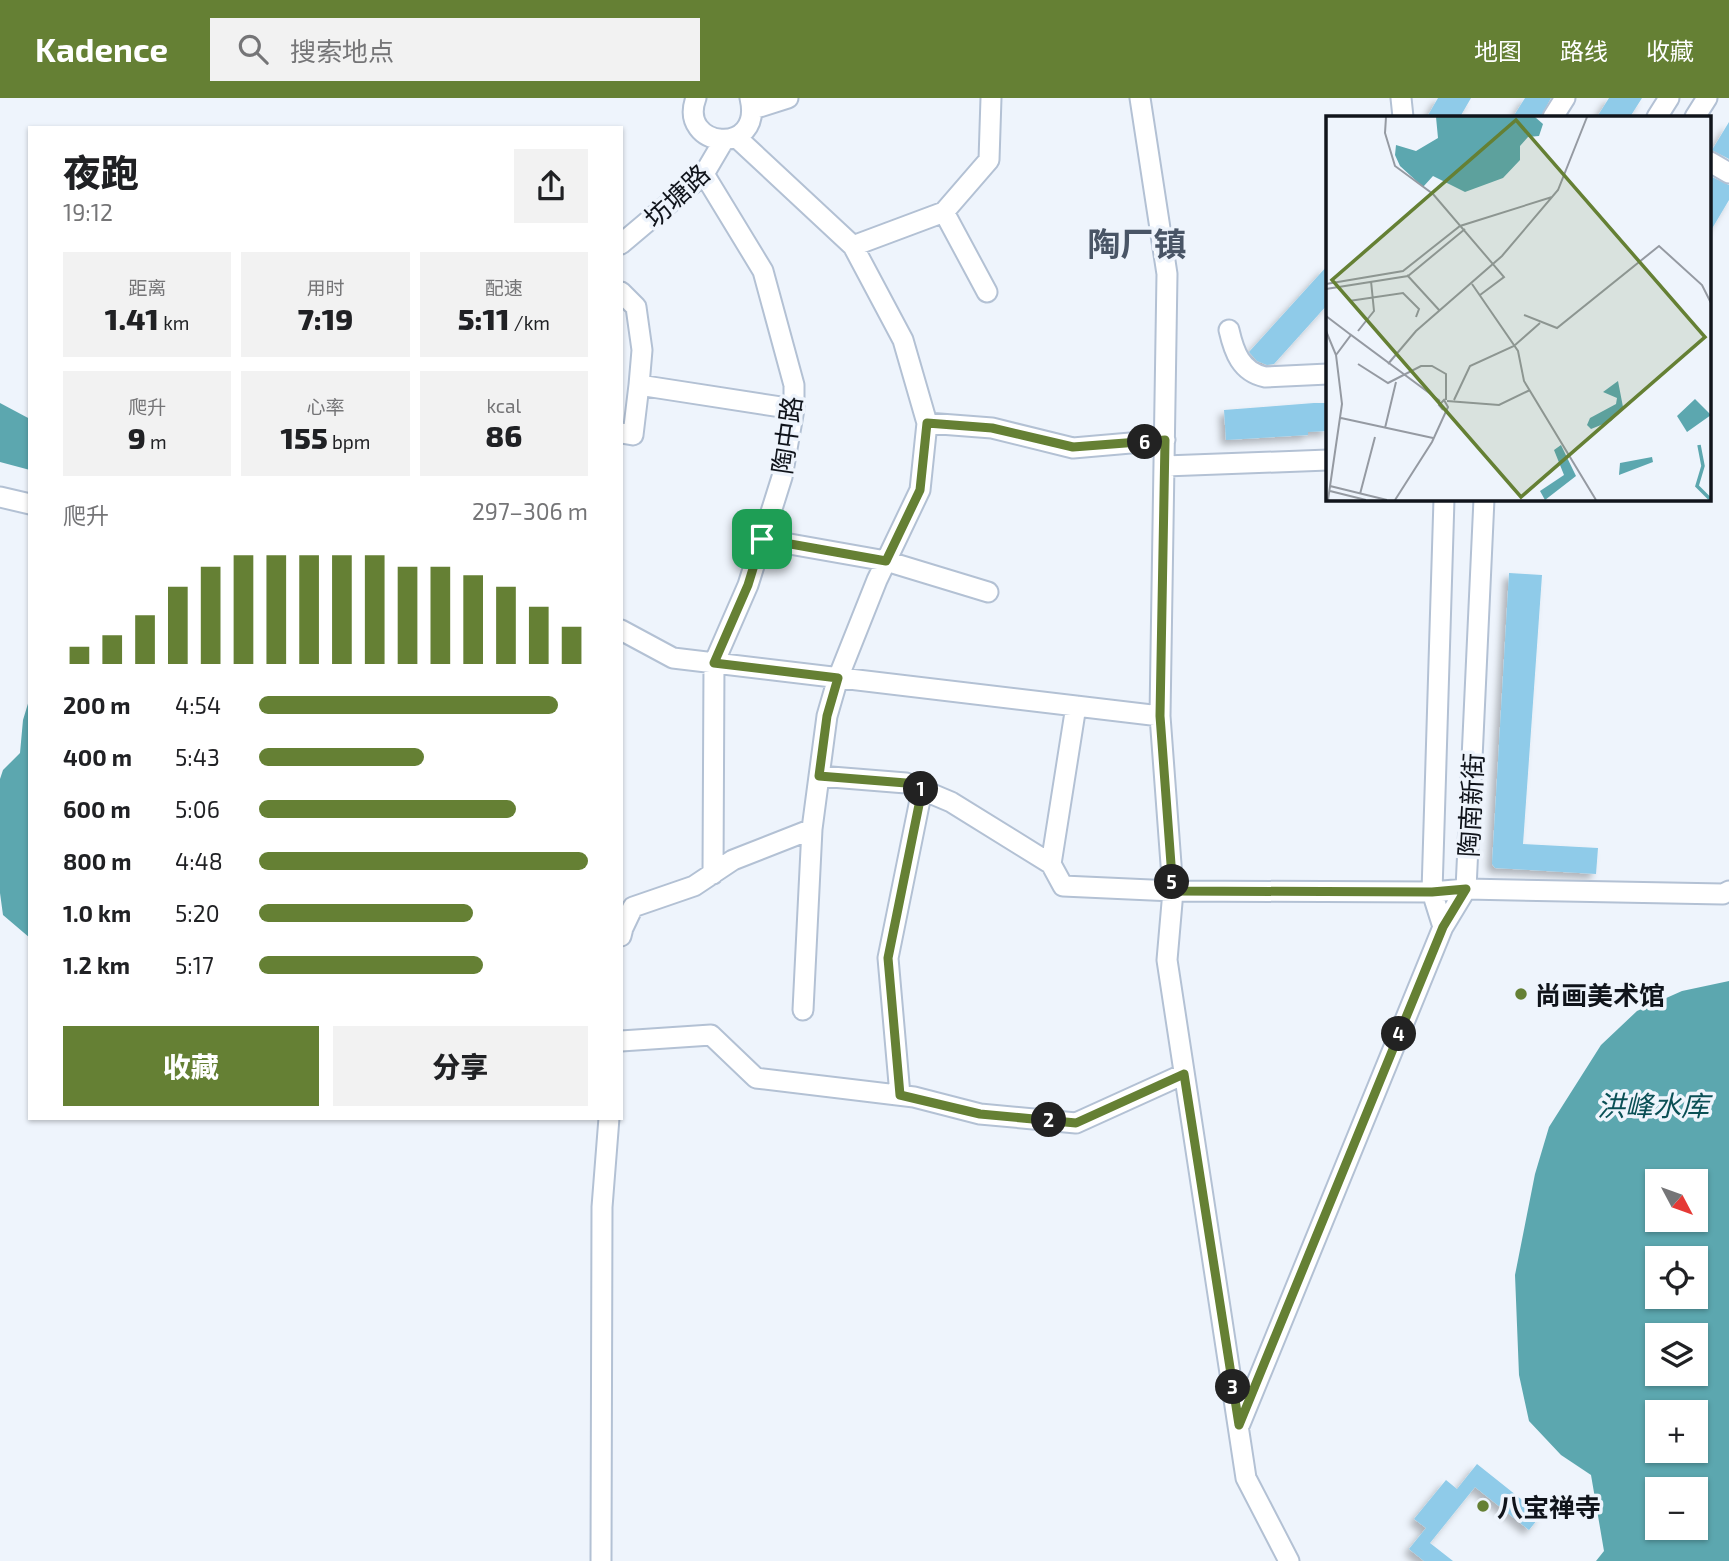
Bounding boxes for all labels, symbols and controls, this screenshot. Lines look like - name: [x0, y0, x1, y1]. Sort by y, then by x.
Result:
- search box: [210, 18, 700, 81]
- text: Kadence: [35, 29, 168, 69]
- icon: search: [234, 30, 272, 68]
- text: 搜索地点: [290, 35, 394, 66]
- text: 地图: [1474, 36, 1522, 65]
- text: 路线: [1560, 36, 1608, 65]
- text: 收藏: [1646, 36, 1694, 65]
- inset map: [1326, 116, 1712, 500]
- text: 夜跑: [63, 149, 139, 195]
- button: share: [514, 149, 588, 223]
- street label: 坊塘路: [637, 157, 715, 233]
- text: 19:12: [63, 198, 113, 226]
- district label: 陶厂镇: [1088, 223, 1187, 263]
- text: 距离: [128, 276, 166, 299]
- text: 用时: [306, 276, 345, 299]
- text: 配速: [485, 276, 523, 299]
- text: 1.41: [105, 300, 159, 336]
- text: 7:19: [298, 300, 353, 336]
- text: 5:11: [458, 300, 510, 336]
- text: km: [159, 311, 189, 334]
- text: /km: [510, 311, 550, 334]
- text: kcal: [486, 394, 521, 417]
- street label: 陶中路: [765, 394, 807, 476]
- text: 爬升: [128, 395, 166, 418]
- text: 心率: [306, 395, 345, 418]
- text: 86: [485, 417, 522, 453]
- text: 9: [128, 419, 146, 455]
- text: 155: [281, 419, 328, 455]
- pin: 6: [1128, 424, 1162, 460]
- text: m: [146, 430, 167, 453]
- text: bpm: [328, 430, 370, 453]
- text: 6: [1139, 430, 1150, 453]
- text: 297–306 m: [472, 497, 588, 525]
- text: 爬升: [63, 501, 109, 529]
- pin: [732, 509, 792, 569]
- icon: arrive: [743, 520, 781, 558]
- text: 200 m: [63, 691, 131, 719]
- text: 4:54: [175, 691, 221, 719]
- text: 400 m: [63, 743, 132, 771]
- text: 5:43: [175, 743, 220, 771]
- street label: 陶南新街: [1452, 752, 1488, 858]
- pin: 1: [904, 772, 939, 806]
- text: 1: [916, 777, 925, 800]
- text: 600 m: [63, 795, 131, 823]
- text: 5:06: [175, 795, 220, 823]
- text: 800 m: [63, 847, 132, 875]
- text: 4:48: [175, 847, 223, 875]
- pin: 5: [1154, 864, 1190, 900]
- text: 5: [1166, 870, 1177, 893]
- text: 1.0 km: [63, 899, 131, 927]
- text: 5:20: [175, 899, 220, 927]
- text: 1.2 km: [63, 951, 130, 979]
- text: 5:17: [175, 951, 214, 979]
- place label: 尚画美术馆: [1535, 979, 1665, 1010]
- marker: 尚画美术馆: [1513, 986, 1529, 1002]
- pin: 4: [1382, 1016, 1416, 1052]
- text: 4: [1392, 1022, 1405, 1045]
- button: 收藏: [63, 1026, 319, 1106]
- button: 分享: [333, 1026, 588, 1106]
- water label: 洪峰水库: [1597, 1088, 1713, 1122]
- pin: 2: [1032, 1102, 1066, 1138]
- text: 2: [1043, 1108, 1054, 1131]
- north arrow: [1645, 1169, 1708, 1232]
- map controls: [1645, 1169, 1708, 1540]
- button: locate: [1645, 1246, 1708, 1309]
- button: layers: [1645, 1323, 1708, 1386]
- pin: 3: [1216, 1370, 1250, 1404]
- text: 3: [1227, 1375, 1238, 1398]
- button: +: [1645, 1400, 1708, 1463]
- button: −: [1645, 1477, 1708, 1540]
- place label: 八宝禅寺: [1497, 1491, 1601, 1522]
- marker: 八宝禅寺: [1475, 1498, 1491, 1514]

